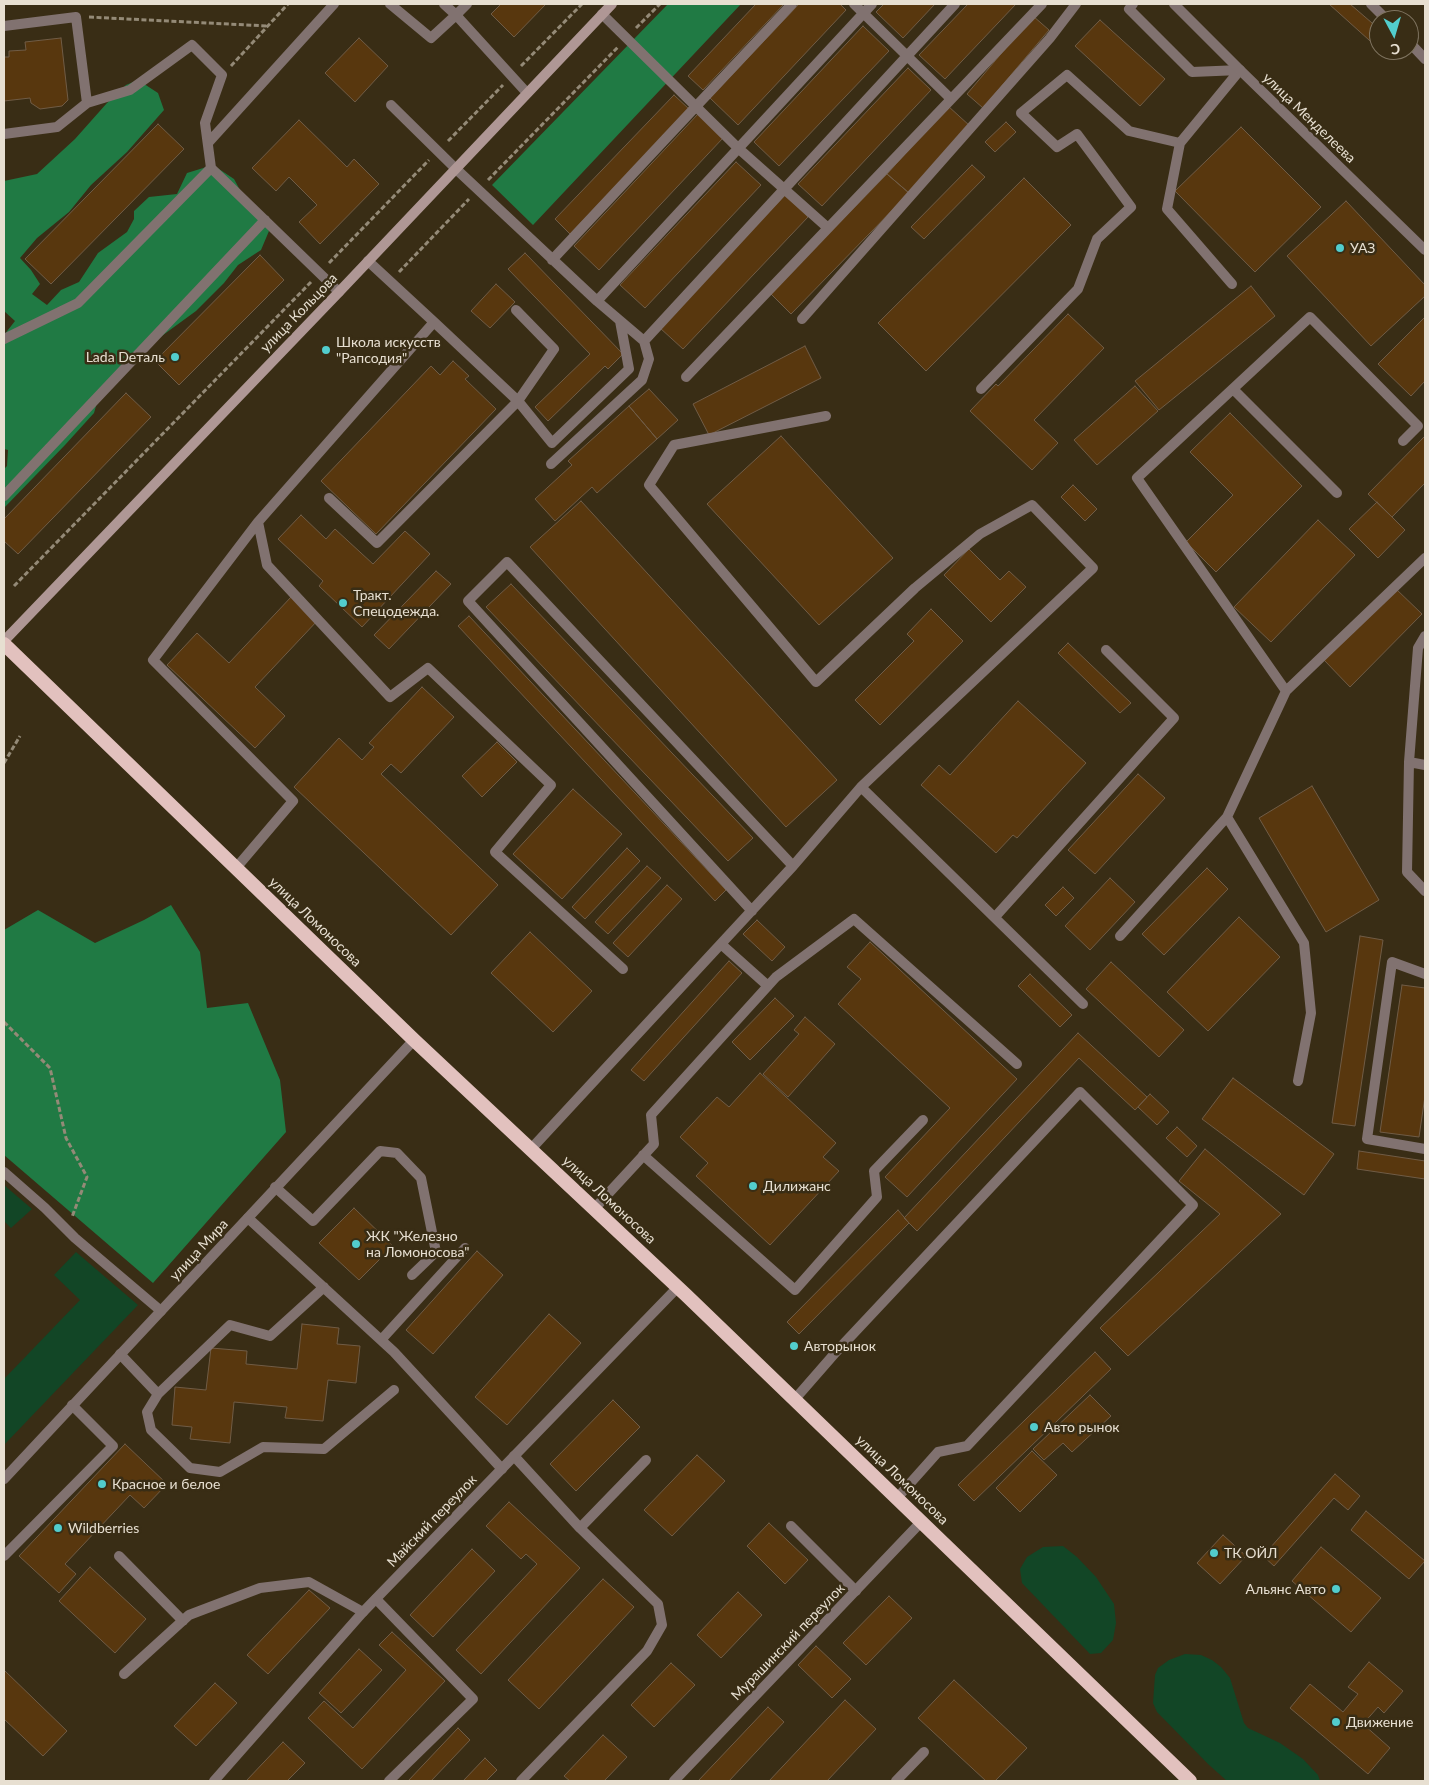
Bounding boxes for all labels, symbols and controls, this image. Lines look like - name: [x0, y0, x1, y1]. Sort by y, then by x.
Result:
- north arrow: [1369, 10, 1419, 60]
- text: С: [1390, 40, 1401, 58]
- street label: улица Менделеева: [1259, 69, 1359, 167]
- place label: УАЗ: [1350, 240, 1375, 256]
- marker: УАЗ: [1334, 242, 1346, 254]
- street label: улица Кольцова: [257, 270, 341, 356]
- place label: Школа искусств "Рапсодия": [336, 334, 441, 367]
- marker: Школа искусств "Рапсодия": [320, 344, 332, 356]
- place label: Lada Dеталь: [86, 349, 165, 365]
- marker: Lada Dеталь: [169, 351, 181, 363]
- place label: Тракт. Спецодежда.: [353, 587, 439, 620]
- marker: Тракт. Спецодежда.: [337, 597, 349, 609]
- street label: улица Ломоносова: [265, 874, 365, 970]
- street label: улица Ломоносова: [559, 1152, 659, 1248]
- place label: Дилижанс: [763, 1178, 831, 1194]
- marker: Дилижанс: [747, 1180, 759, 1192]
- street label: улица Мира: [166, 1216, 232, 1284]
- place label: ЖК "Железно на Ломоносова": [366, 1228, 469, 1260]
- marker: ЖК "Железно на Ломоносова": [350, 1238, 362, 1250]
- place label: Авторынок: [804, 1338, 876, 1354]
- marker: Авторынок: [788, 1340, 800, 1352]
- place label: Авто рынок: [1044, 1419, 1120, 1435]
- marker: Авто рынок: [1028, 1421, 1040, 1433]
- street label: улица Ломоносова: [852, 1432, 952, 1528]
- street label: Майский переулок: [384, 1471, 480, 1571]
- place label: Красное и белое: [112, 1476, 220, 1492]
- marker: Красное и белое: [96, 1478, 108, 1490]
- place label: Wildberries: [68, 1520, 139, 1536]
- marker: Wildberries: [52, 1522, 64, 1534]
- place label: ТК ОЙЛ: [1224, 1545, 1277, 1561]
- marker: ТК ОЙЛ: [1208, 1547, 1220, 1559]
- street label: Мурашинский переулок: [728, 1580, 848, 1704]
- place label: Альянс Авто: [1246, 1581, 1326, 1597]
- marker: Альянс Авто: [1330, 1583, 1342, 1595]
- place label: Движение: [1346, 1714, 1413, 1730]
- marker: Движение: [1330, 1716, 1342, 1728]

